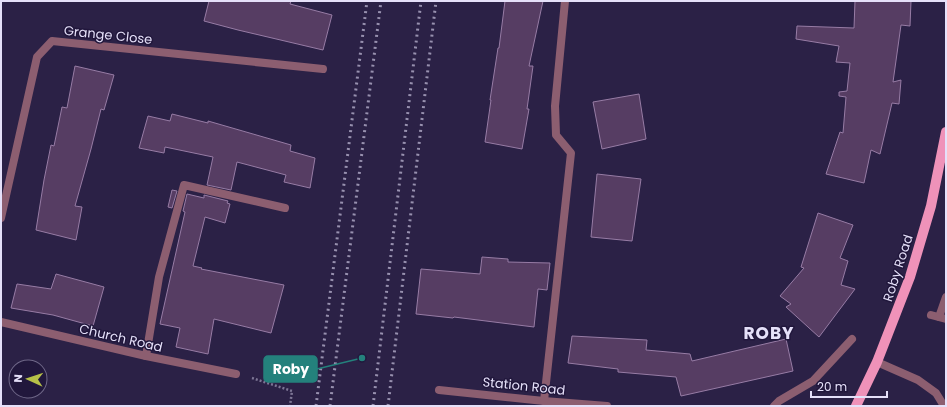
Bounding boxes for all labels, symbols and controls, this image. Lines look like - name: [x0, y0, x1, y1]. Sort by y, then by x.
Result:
- street label: Grange Close: [63, 21, 153, 49]
- street label: Roby Road: [878, 232, 918, 304]
- street label: Church Road: [77, 319, 165, 357]
- district label: ROBY: [743, 321, 795, 345]
- callout: Roby: [264, 356, 317, 382]
- north arrow: [8, 359, 48, 399]
- text: Roby: [273, 359, 309, 379]
- street label: Station Road: [482, 372, 566, 400]
- scale bar: [811, 373, 887, 399]
- text: N: [10, 374, 26, 383]
- text: 20 m: [817, 378, 847, 395]

